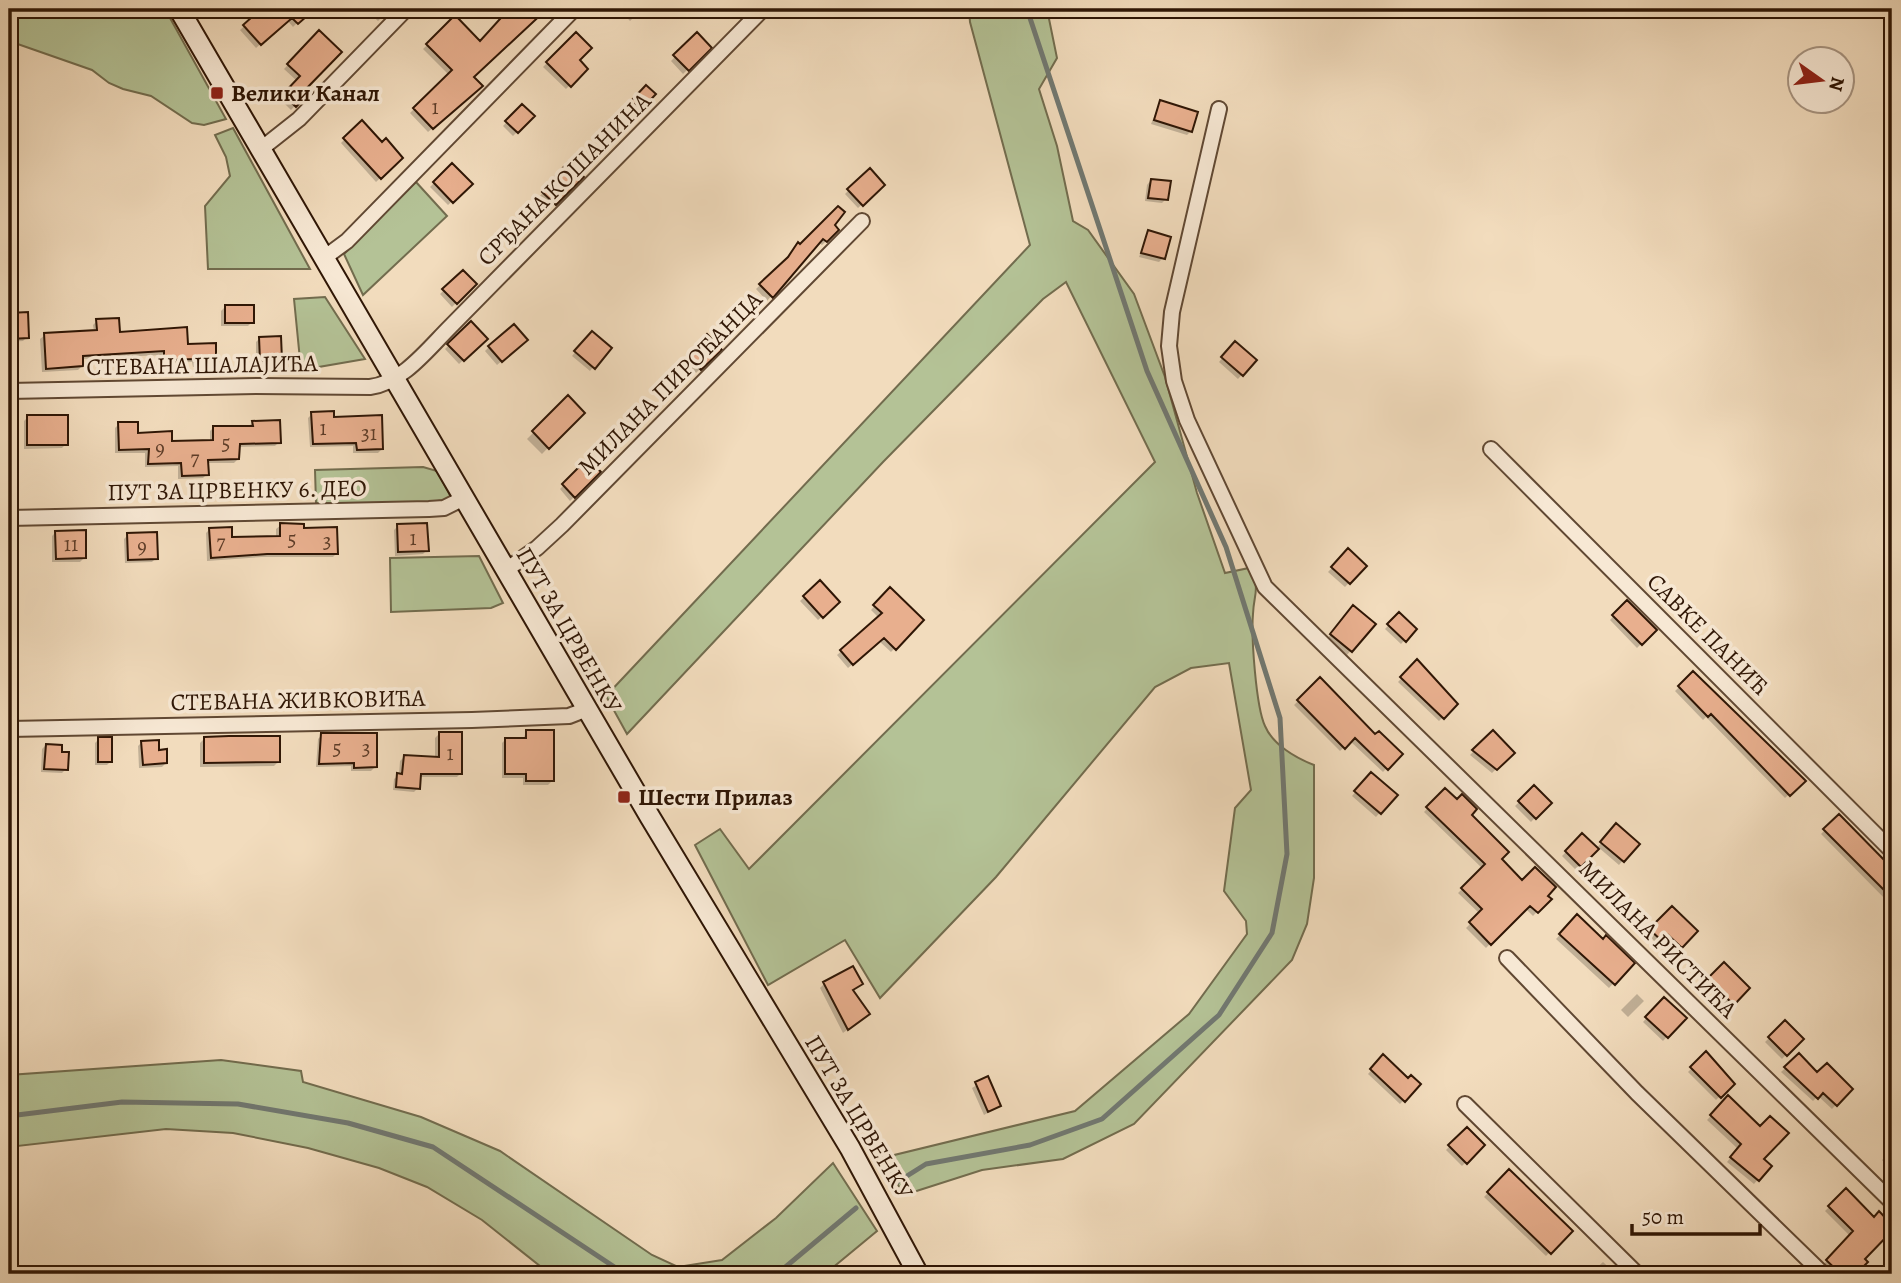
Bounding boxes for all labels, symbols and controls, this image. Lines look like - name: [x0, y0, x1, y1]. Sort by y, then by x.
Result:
- north arrow: [1786, 46, 1856, 116]
- text: N: [1822, 74, 1851, 94]
- place label: Велики Канал: [231, 77, 380, 109]
- marker: Велики Канал: [209, 85, 225, 101]
- street label: СРЂАНА КОШАНИНА: [470, 85, 658, 273]
- house number: 1: [431, 93, 439, 121]
- street label: МИЛАНА ПИРОЋАНЦА: [571, 283, 770, 482]
- street label: СТЕВАНА ШАЛАЈИЋА: [86, 347, 319, 383]
- house number: 1: [319, 414, 327, 442]
- house number: 31: [361, 419, 377, 447]
- house number: 5: [221, 429, 231, 457]
- house number: 9: [155, 434, 165, 462]
- house number: 7: [191, 444, 200, 472]
- street label: ПУТ ЗА ЦРВЕНКУ 6. ДЕО: [107, 472, 367, 508]
- house number: 1: [409, 524, 417, 552]
- house number: 5: [287, 525, 297, 553]
- house number: 3: [323, 527, 331, 555]
- house number: 7: [217, 528, 226, 556]
- house number: 11: [64, 530, 78, 558]
- house number: 9: [137, 532, 147, 560]
- street label: ПУТ ЗА ЦРВЕНКУ: [509, 541, 629, 719]
- street label: САВКЕ ПАНИЋ: [1640, 566, 1776, 702]
- street label: СТЕВАНА ЖИВКОВИЋА: [170, 682, 427, 718]
- house number: 5: [332, 734, 342, 762]
- house number: 3: [362, 734, 370, 762]
- house number: 1: [446, 739, 454, 767]
- place label: Шести Прилаз: [638, 781, 793, 813]
- marker: Шести Прилаз: [616, 789, 632, 805]
- street label: МИЛАНА РИСТИЋА: [1572, 853, 1745, 1026]
- street label: ПУТ ЗА ЦРВЕНКУ: [797, 1029, 921, 1205]
- scale bar: [1632, 1192, 1759, 1236]
- text: 50 m: [1642, 1203, 1684, 1231]

